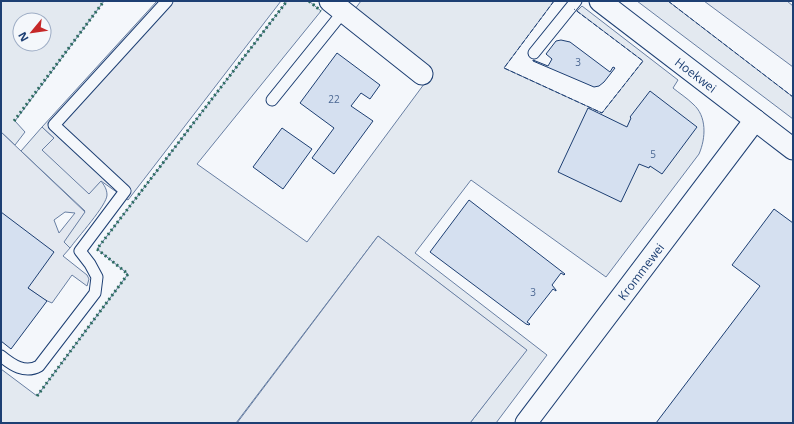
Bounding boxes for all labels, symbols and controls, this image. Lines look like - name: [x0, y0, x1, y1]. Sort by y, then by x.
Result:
- north arrow: [12, 12, 52, 52]
- text: N: [14, 30, 32, 45]
- street label: Hoekwei: [672, 53, 720, 96]
- house number: 3: [575, 55, 581, 69]
- house number: 22: [328, 92, 340, 106]
- house number: 5: [650, 147, 656, 161]
- street label: Krommewei: [613, 239, 668, 303]
- house number: 3: [530, 285, 536, 299]

